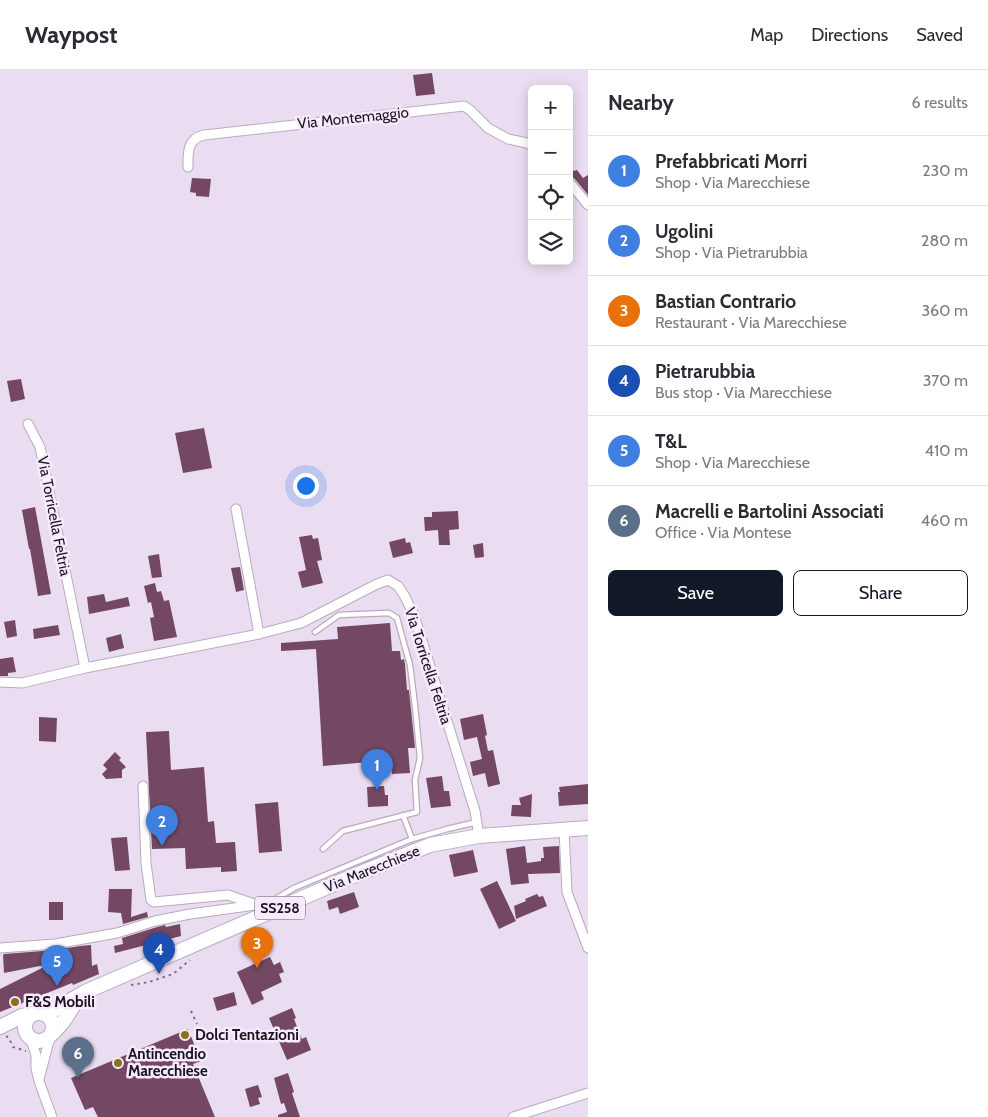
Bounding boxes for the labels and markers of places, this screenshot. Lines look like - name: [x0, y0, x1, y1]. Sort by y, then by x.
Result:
- pin: 1: [361, 749, 393, 790]
- pin: 2: [146, 805, 178, 846]
- pin: 3: [241, 927, 273, 968]
- pin: 4: [143, 933, 175, 974]
- pin: 5: [41, 945, 73, 986]
- place label: F&S Mobili: [25, 993, 95, 1011]
- marker: F&S Mobili: [9, 996, 21, 1008]
- place label: Dolci Tentazioni: [195, 1026, 299, 1044]
- marker: Dolci Tentazioni: [179, 1029, 191, 1041]
- pin: 6: [62, 1037, 94, 1078]
- place label: Antincendio Marecchiese: [128, 1045, 208, 1080]
- marker: Antincendio Marecchiese: [112, 1057, 124, 1069]

